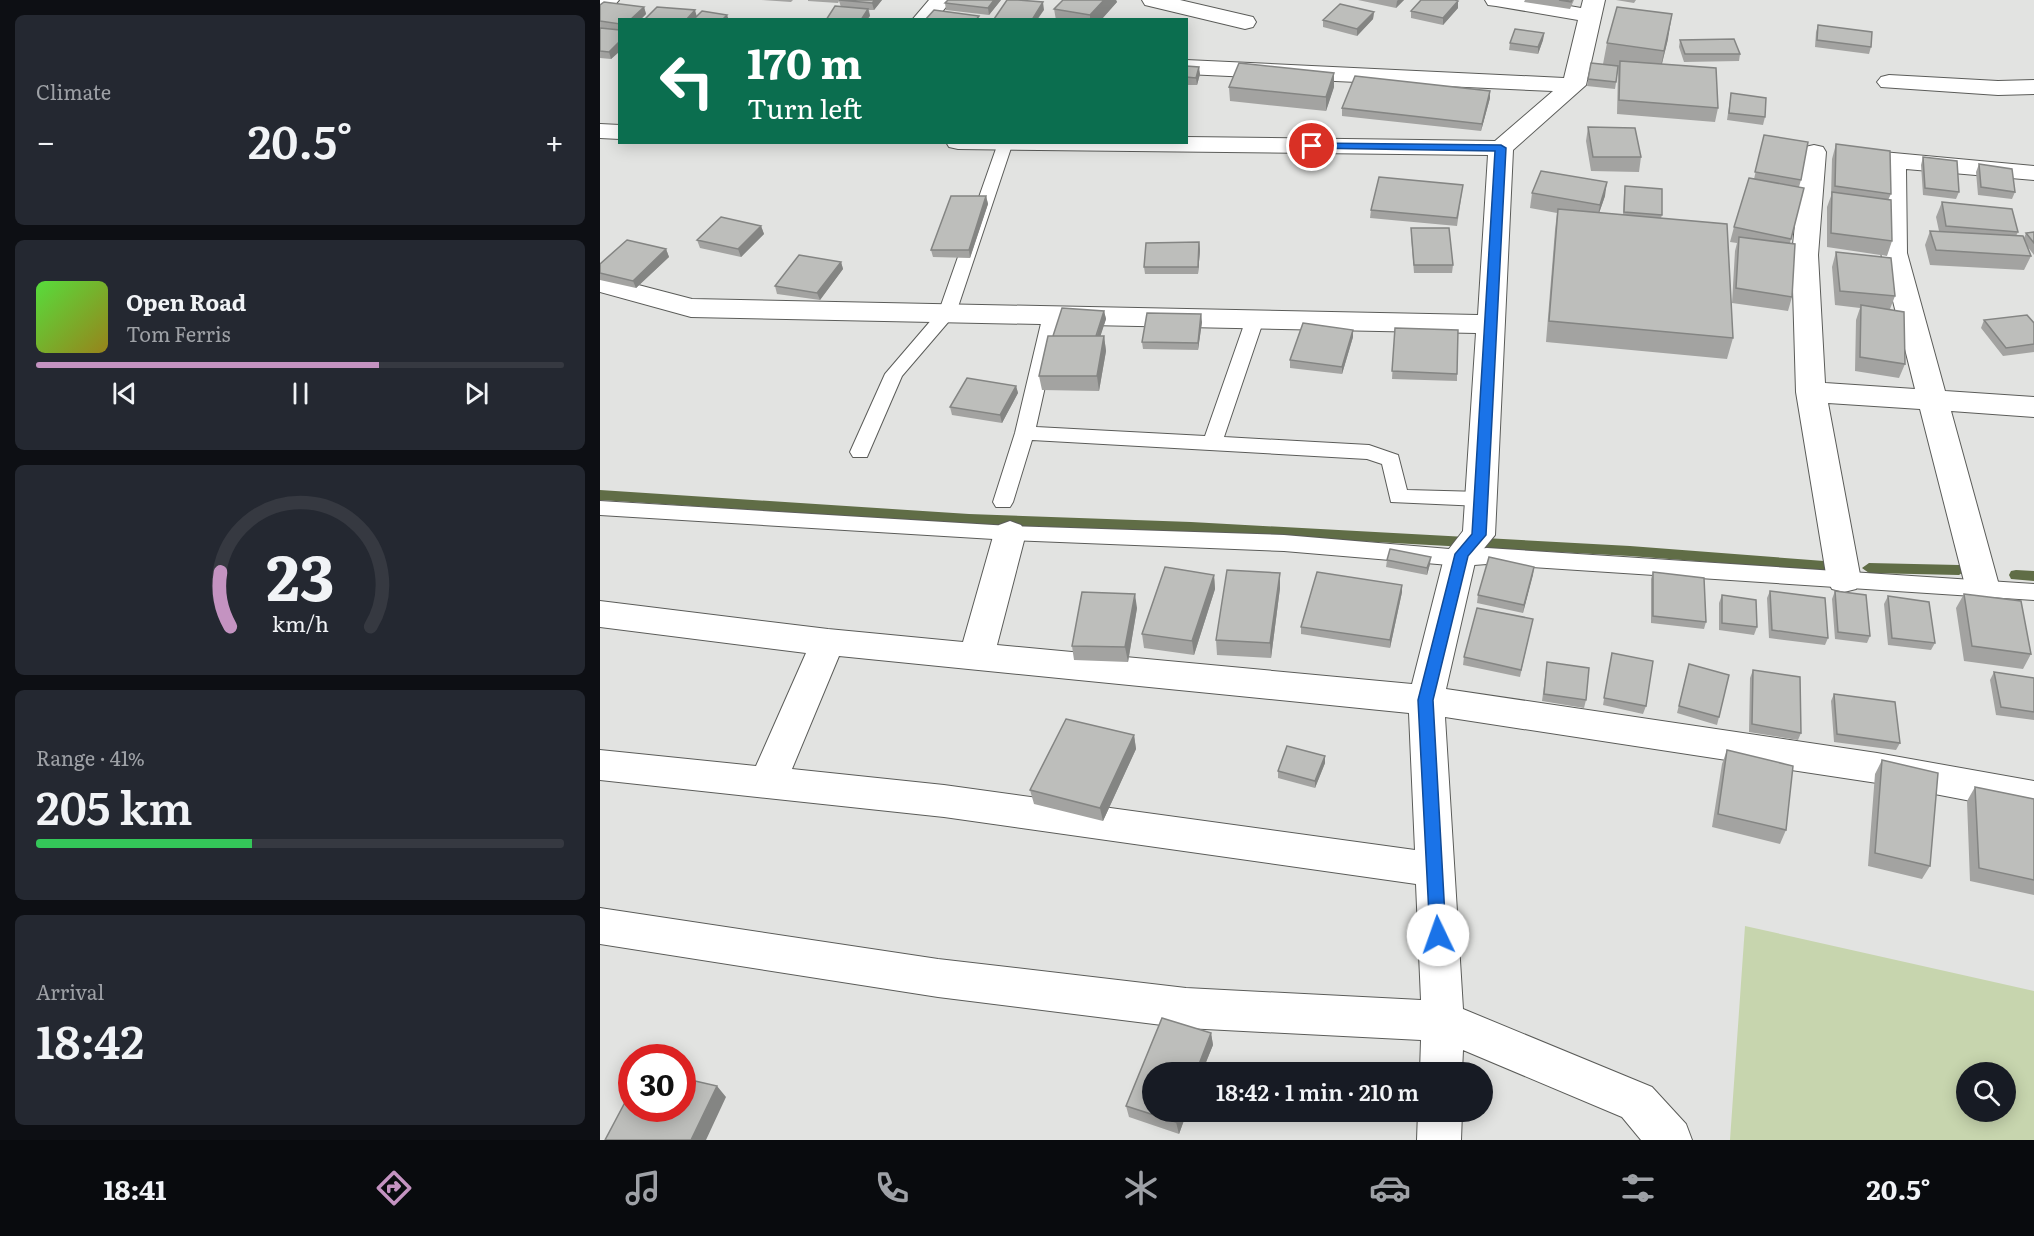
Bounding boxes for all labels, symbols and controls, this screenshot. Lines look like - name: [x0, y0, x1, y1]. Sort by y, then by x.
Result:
- text: 170 m: [747, 30, 862, 92]
- icon: left: [648, 42, 726, 120]
- text: Climate: [36, 76, 111, 106]
- text: Turn left: [747, 87, 862, 127]
- text: 20.5°: [248, 106, 352, 173]
- text: −: [36, 115, 55, 164]
- text: +: [545, 115, 564, 164]
- pin: [1286, 120, 1337, 171]
- icon: arrive: [1295, 129, 1328, 162]
- text: Open Road: [126, 285, 246, 318]
- text: Tom Ferris: [126, 318, 231, 348]
- icon: previous: [108, 377, 141, 410]
- icon: pause: [284, 377, 317, 410]
- icon: next: [460, 377, 493, 410]
- text: 23: [266, 528, 334, 620]
- text: km/h: [271, 607, 329, 639]
- text: Range · 41%: [36, 742, 145, 772]
- text: 205 km: [36, 772, 193, 839]
- position arrow: [1406, 903, 1470, 967]
- text: Arrival: [36, 976, 104, 1006]
- text: 18:42: [36, 1006, 144, 1073]
- speed limit sign: 30: [618, 1044, 696, 1122]
- map controls: [1956, 1062, 2016, 1122]
- button: search: [1956, 1062, 2016, 1122]
- text: 18:42 · 1 min · 210 m: [1216, 1075, 1419, 1108]
- icon: directions: [373, 1167, 415, 1209]
- icon: music: [622, 1167, 664, 1209]
- icon: phone: [871, 1167, 913, 1209]
- icon: climate: [1120, 1167, 1162, 1209]
- icon: car: [1369, 1167, 1411, 1209]
- icon: filters: [1617, 1167, 1659, 1209]
- text: 18:41: [103, 1168, 166, 1208]
- text: 20.5°: [1866, 1168, 1931, 1208]

